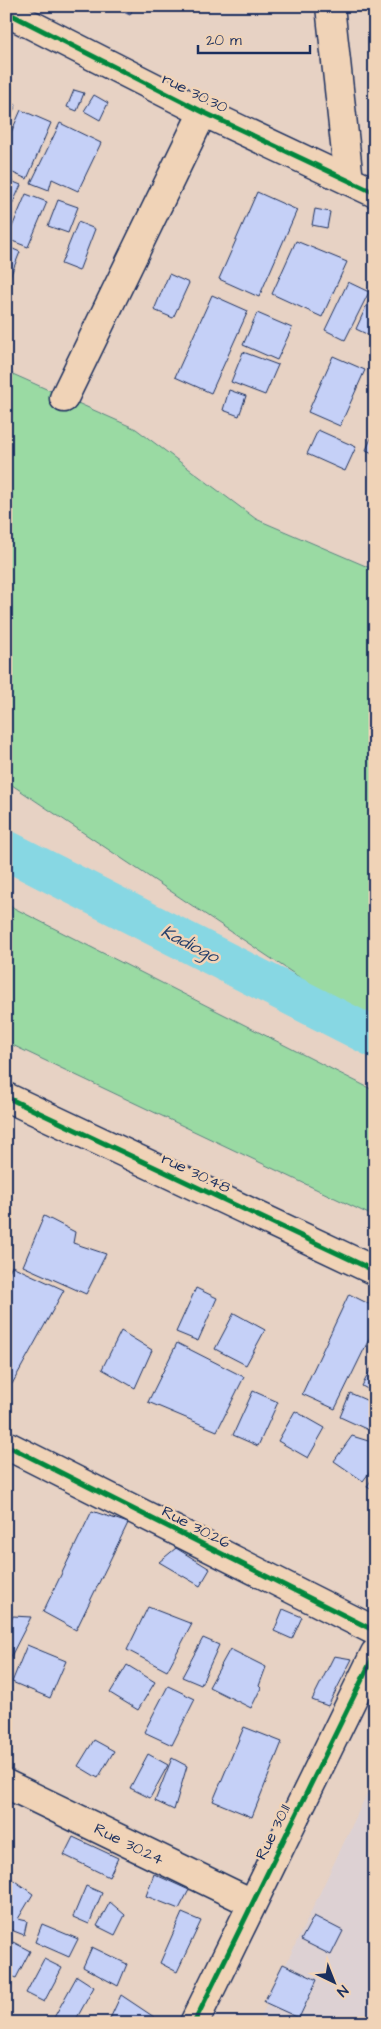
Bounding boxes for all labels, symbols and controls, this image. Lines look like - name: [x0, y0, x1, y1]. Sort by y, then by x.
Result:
- scale bar: [198, 22, 311, 54]
- text: 20 m: [206, 30, 242, 51]
- street label: rue 30.30: [158, 68, 232, 118]
- water label: Kadiogo: [156, 919, 225, 971]
- street label: rue 30.48: [158, 1147, 234, 1199]
- street label: Rue 30.26: [158, 1500, 234, 1554]
- street label: Rue 30.11: [250, 1801, 296, 1863]
- street label: Rue 30.24: [90, 1818, 168, 1870]
- north arrow: [308, 1956, 358, 2006]
- text: N: [332, 1980, 352, 2001]

